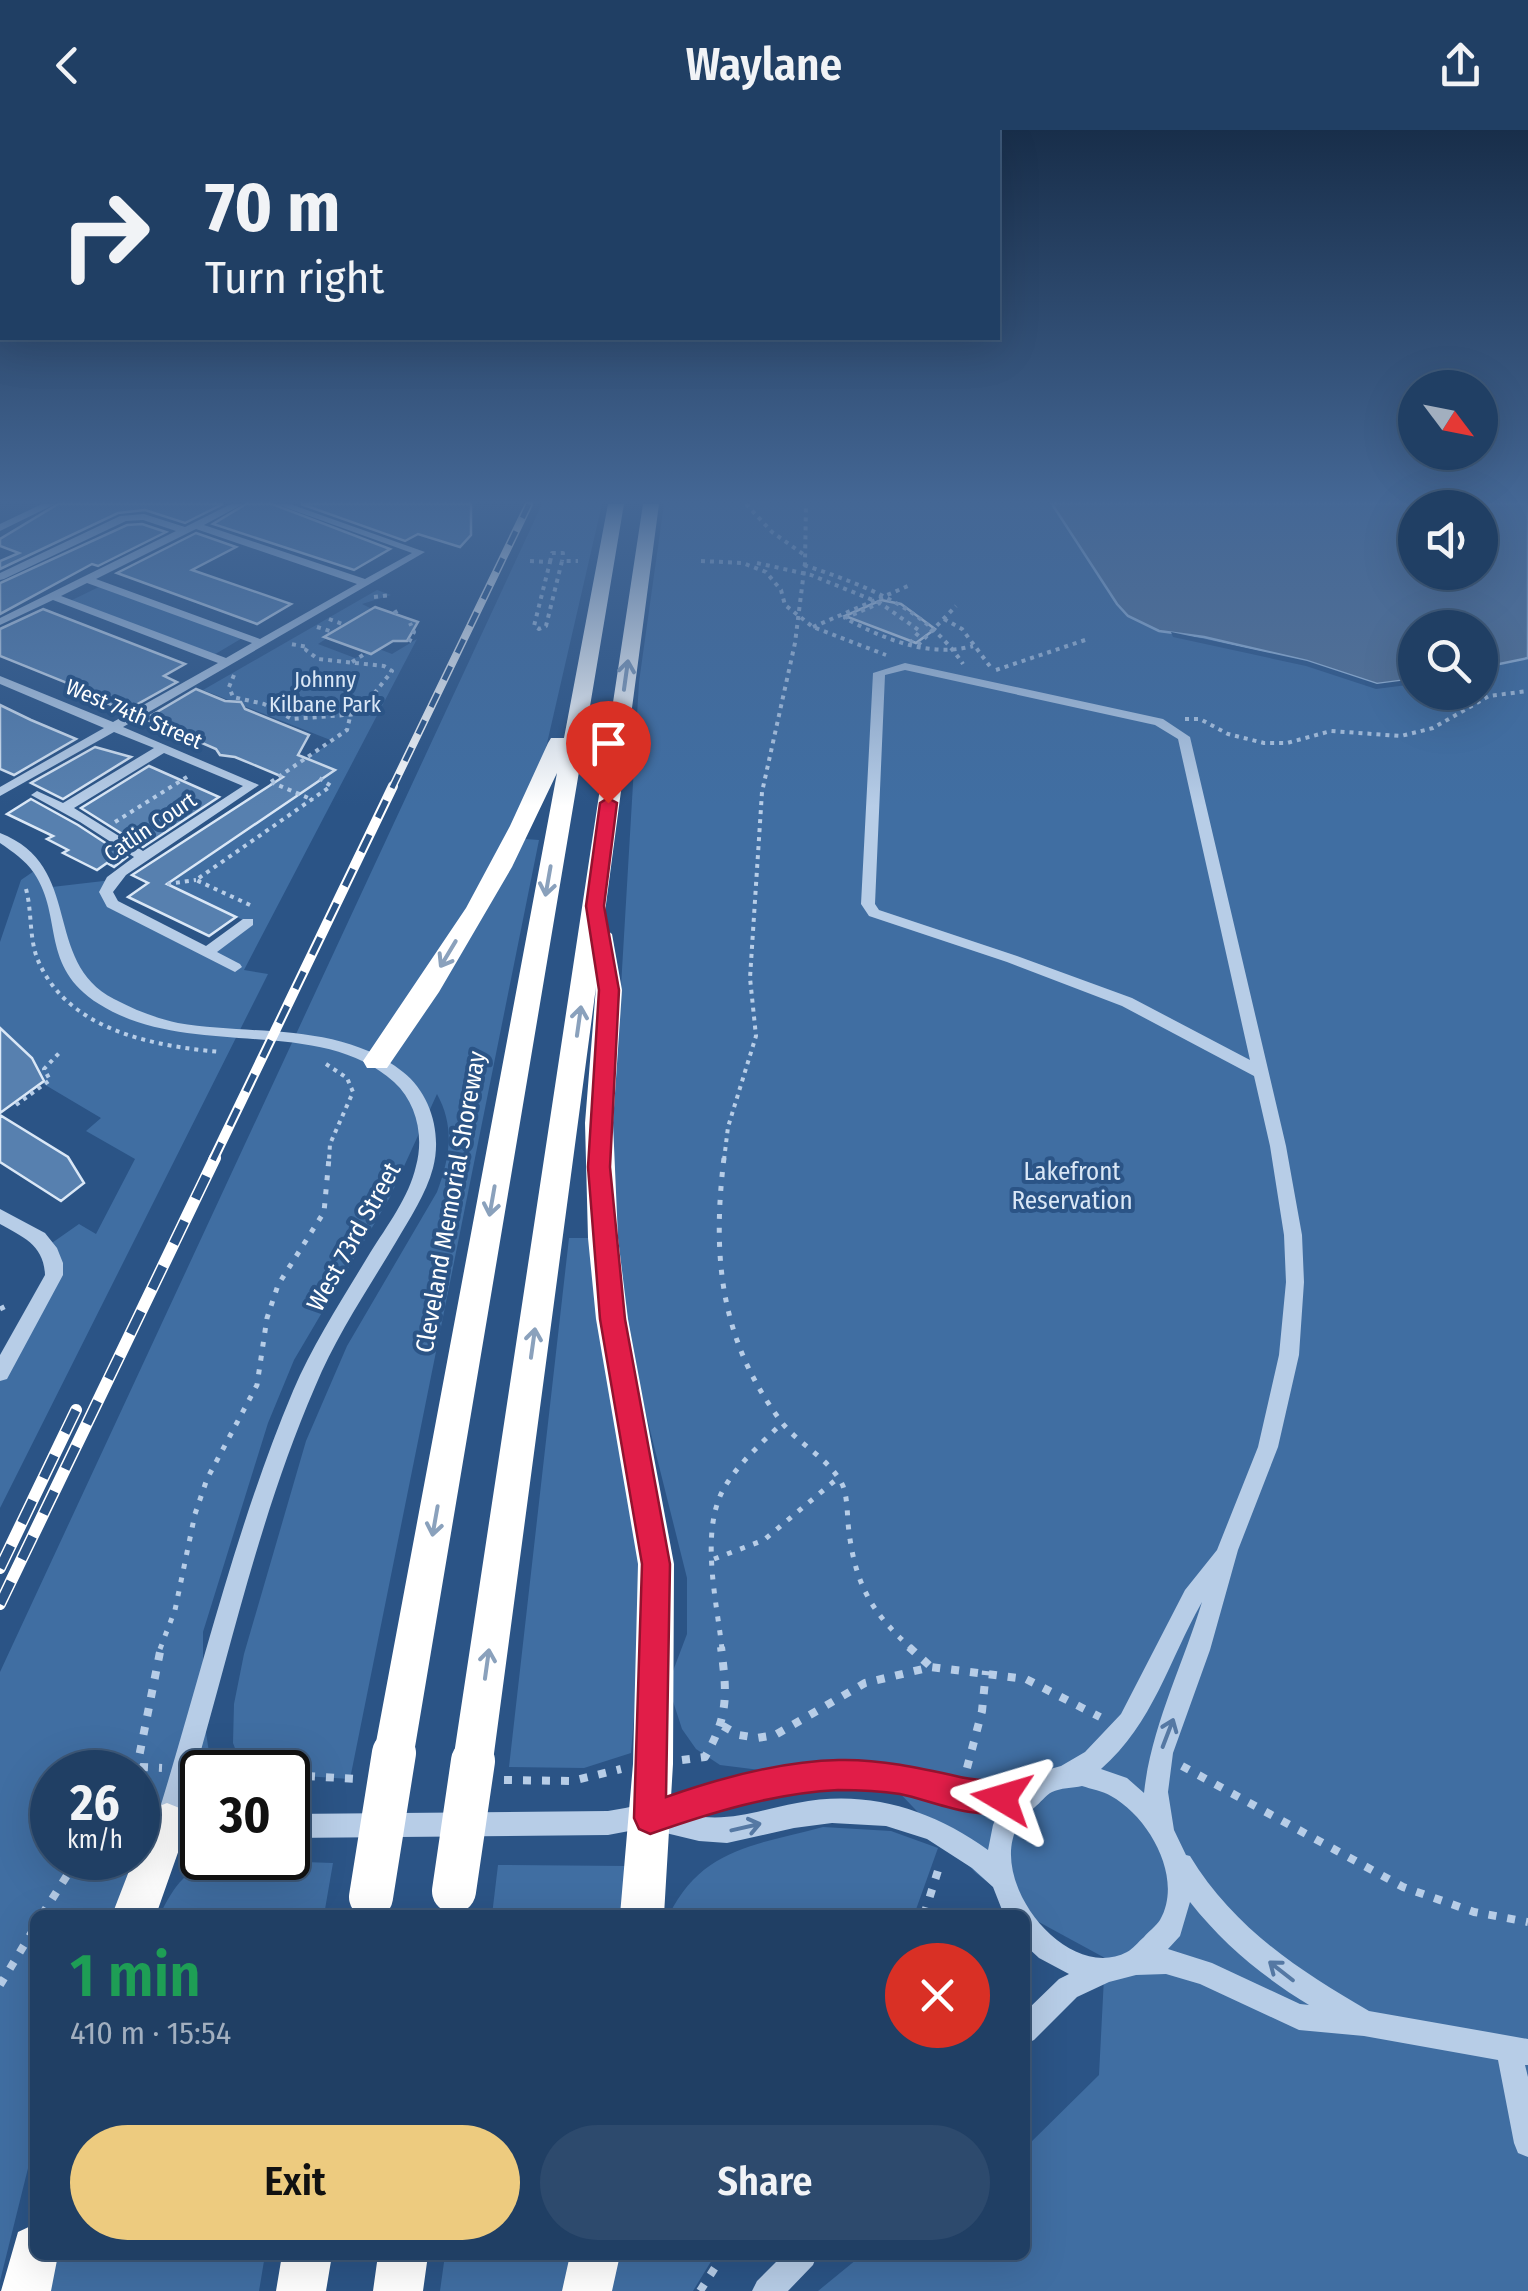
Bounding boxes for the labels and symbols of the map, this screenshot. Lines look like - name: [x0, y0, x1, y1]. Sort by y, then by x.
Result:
- north arrow: [1398, 370, 1498, 470]
- one-way arrow: [618, 660, 636, 692]
- park label: Johnny Kilbane Park: [269, 666, 382, 718]
- street label: West 74th Street: [62, 673, 207, 755]
- pin: [566, 701, 651, 804]
- street label: Catlin Court: [99, 786, 202, 868]
- one-way arrow: [538, 865, 557, 897]
- one-way arrow: [438, 939, 458, 968]
- one-way arrow: [570, 1005, 588, 1038]
- street label: Cleveland Memorial Shoreway: [410, 1049, 492, 1355]
- street label: West 73rd Street: [301, 1157, 408, 1317]
- park label: Lakefront Reservation: [1011, 1157, 1133, 1216]
- one-way arrow: [482, 1185, 501, 1217]
- one-way arrow: [524, 1327, 542, 1359]
- one-way arrow: [425, 1505, 444, 1537]
- one-way arrow: [478, 1649, 496, 1681]
- one-way arrow: [1160, 1718, 1178, 1749]
- position arrow: [950, 1746, 1054, 1850]
- speed limit sign: 30: [180, 1750, 310, 1880]
- one-way arrow: [729, 1817, 761, 1835]
- one-way arrow: [1268, 1960, 1295, 1981]

